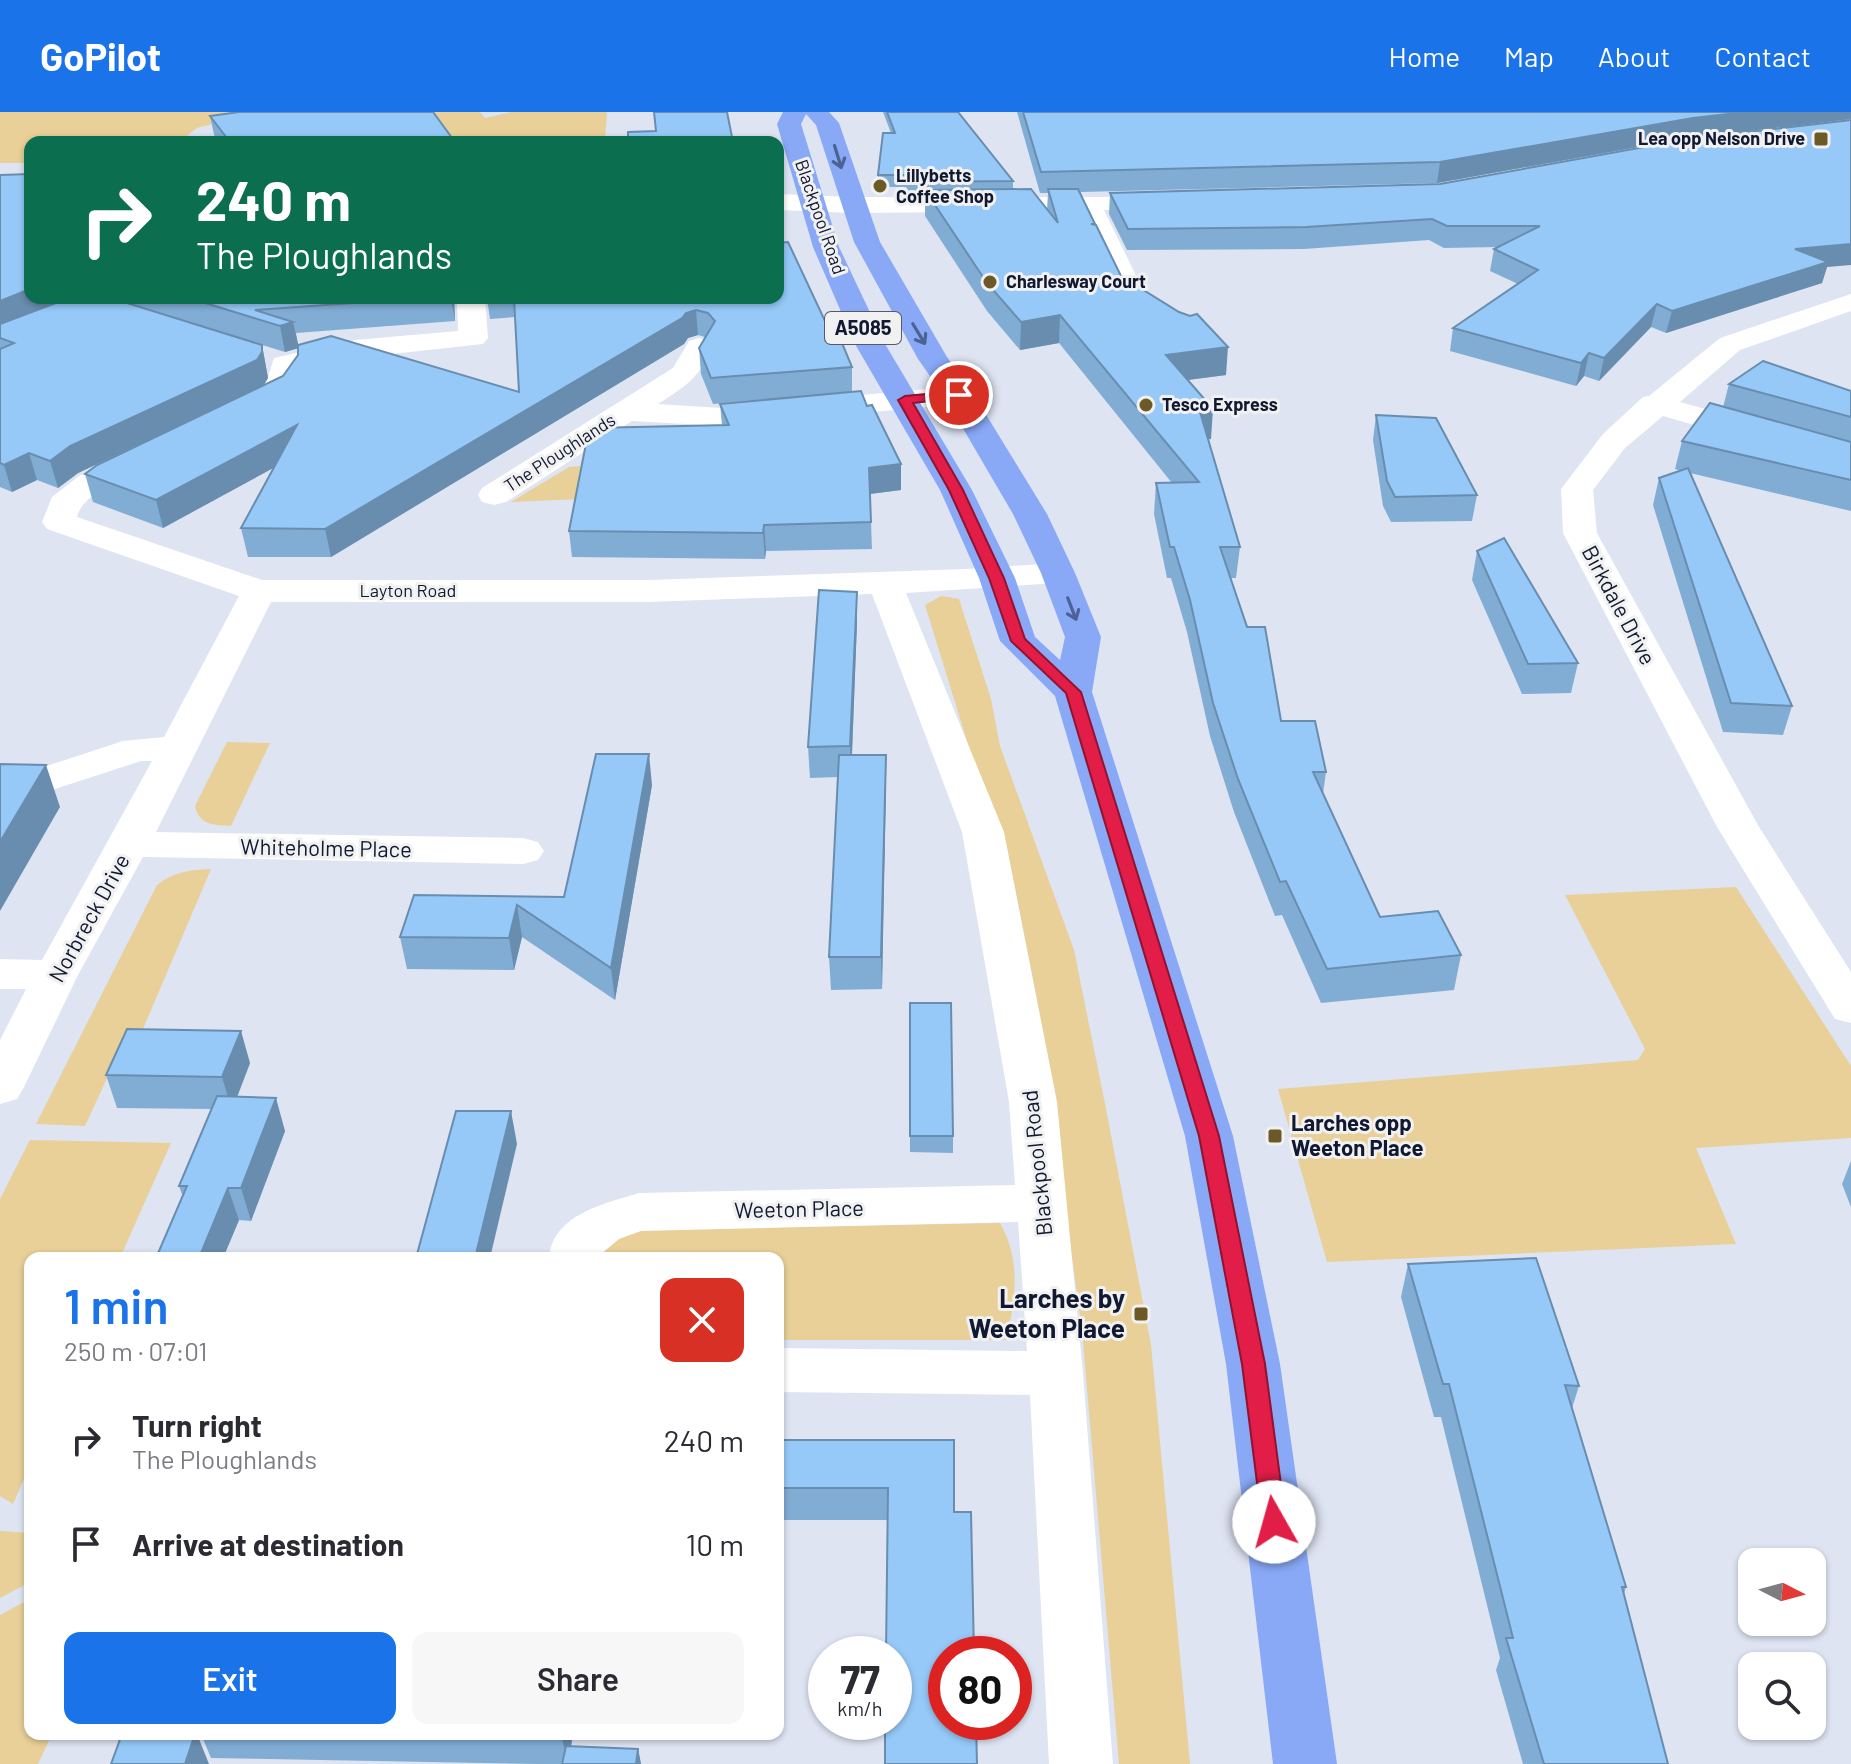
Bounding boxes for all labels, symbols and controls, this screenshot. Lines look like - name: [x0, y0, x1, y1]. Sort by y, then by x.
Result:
- text: GoPilot: [40, 33, 161, 79]
- text: Home: [1389, 39, 1460, 73]
- text: Map: [1504, 39, 1554, 73]
- text: About: [1598, 39, 1670, 73]
- text: Contact: [1714, 39, 1811, 73]
- place label: Lea opp Nelson Drive: [1638, 127, 1805, 149]
- marker: Lea opp Nelson Drive: [1812, 130, 1830, 148]
- one-way arrow: [831, 143, 846, 169]
- street label: Blackpool Road: [791, 156, 851, 277]
- place label: Lillybetts Coffee Shop: [896, 164, 994, 207]
- text: 240 m: [196, 165, 351, 232]
- icon: right: [64, 168, 168, 272]
- marker: Lillybetts Coffee Shop: [871, 177, 889, 195]
- text: The Ploughlands: [196, 233, 452, 276]
- place label: Charlesway Court: [1006, 270, 1146, 292]
- marker: Charlesway Court: [981, 273, 999, 291]
- road number: A5085: [825, 312, 901, 344]
- one-way arrow: [911, 322, 927, 345]
- pin: [925, 361, 993, 429]
- icon: arrive: [937, 373, 981, 417]
- place label: Tesco Express: [1162, 393, 1278, 415]
- marker: Tesco Express: [1137, 396, 1155, 414]
- street label: The Ploughlands: [500, 408, 619, 496]
- street label: Birkdale Drive: [1578, 540, 1662, 669]
- street label: Layton Road: [360, 579, 456, 601]
- one-way arrow: [1066, 596, 1080, 621]
- street label: Whiteholme Place: [240, 833, 412, 861]
- street label: Norbreck Drive: [42, 849, 134, 986]
- street label: Blackpool Road: [1015, 1089, 1057, 1237]
- place label: Larches opp Weeton Place: [1291, 1109, 1423, 1160]
- marker: Larches opp Weeton Place: [1266, 1127, 1284, 1145]
- street label: Weeton Place: [734, 1194, 864, 1222]
- text: 1 min: [64, 1276, 169, 1334]
- button: close: [660, 1278, 744, 1362]
- place label: Larches by Weeton Place: [969, 1282, 1125, 1343]
- marker: Larches by Weeton Place: [1132, 1305, 1150, 1323]
- text: 250 m · 07:01: [64, 1335, 207, 1366]
- text: Turn right: [132, 1407, 262, 1443]
- icon: right: [64, 1418, 108, 1462]
- text: 240 m: [664, 1422, 744, 1458]
- text: The Ploughlands: [132, 1443, 317, 1474]
- position arrow: [1232, 1480, 1316, 1564]
- icon: arrive: [64, 1522, 108, 1566]
- text: Arrive at destination: [132, 1526, 404, 1562]
- text: 10 m: [686, 1526, 744, 1562]
- north arrow: [1738, 1548, 1826, 1636]
- map controls: [1738, 1548, 1826, 1740]
- button: Exit: [64, 1632, 396, 1724]
- button: Share: [412, 1632, 744, 1724]
- speed limit sign: 80: [928, 1636, 1032, 1740]
- button: search: [1738, 1652, 1826, 1740]
- text: 77: [840, 1654, 880, 1702]
- text: km/h: [837, 1696, 883, 1720]

